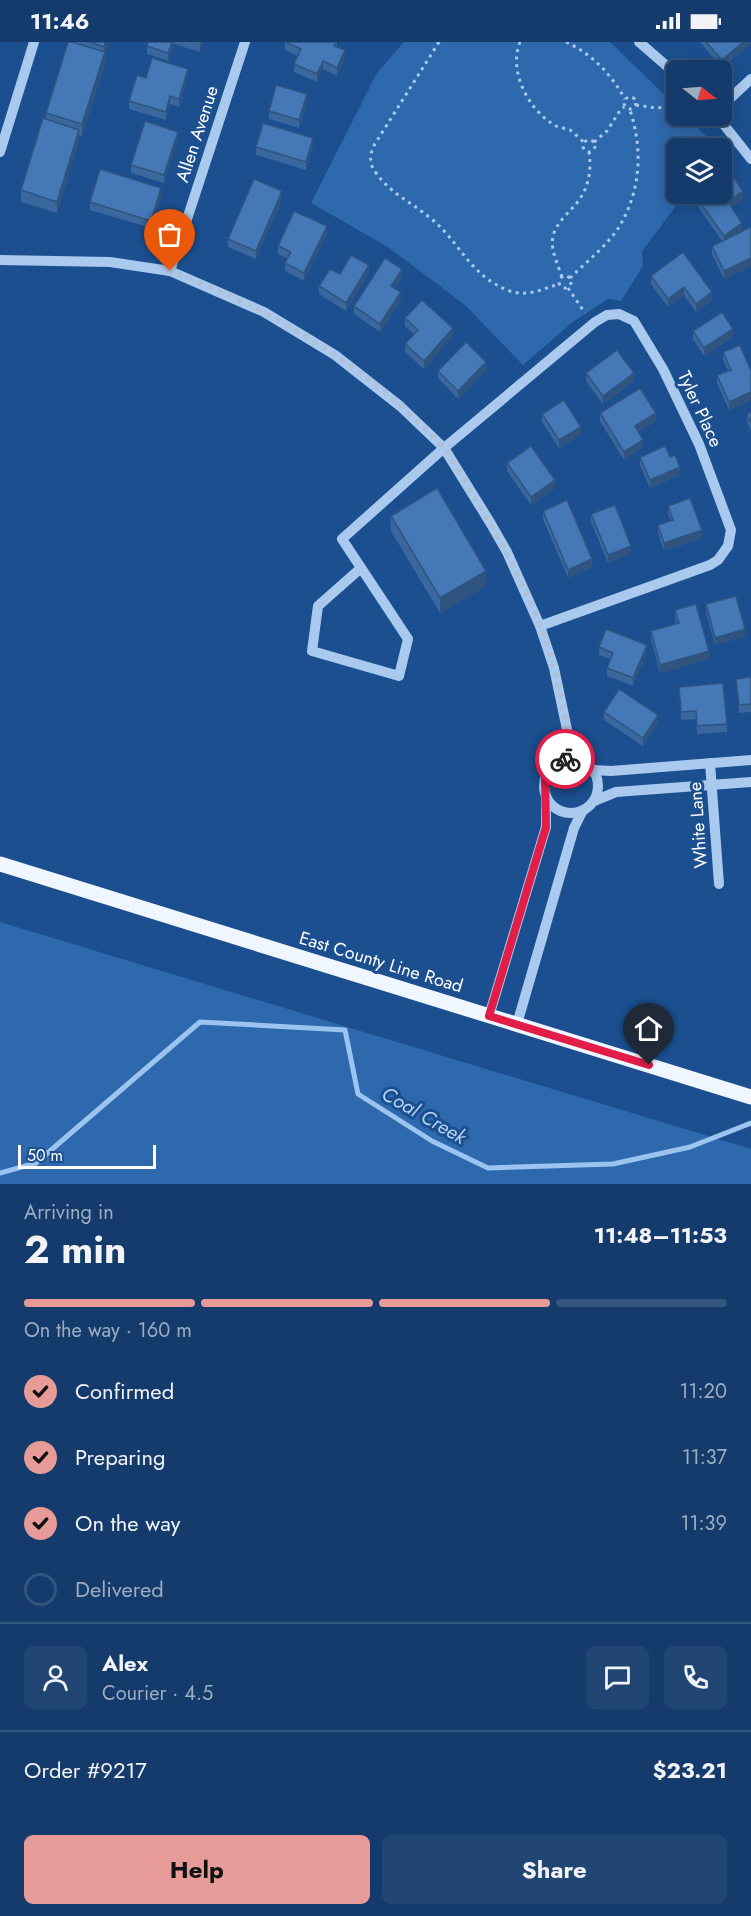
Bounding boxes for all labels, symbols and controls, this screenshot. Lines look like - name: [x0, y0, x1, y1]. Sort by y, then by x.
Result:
- text: 11:46: [30, 5, 90, 37]
- north arrow: [666, 60, 732, 126]
- map controls: [666, 60, 732, 204]
- street label: Allen Avenue: [169, 82, 225, 186]
- button: layers: [666, 138, 732, 204]
- pin: [144, 209, 195, 271]
- icon: bag: [153, 218, 186, 251]
- street label: Tyler Place: [671, 367, 729, 451]
- courier: [535, 729, 595, 789]
- icon: bike: [549, 743, 582, 776]
- street label: White Lane: [682, 781, 714, 869]
- street label: East County Line Road: [296, 925, 466, 999]
- pin: [623, 1003, 674, 1065]
- icon: home: [632, 1012, 665, 1045]
- water label: Coal Creek: [376, 1079, 473, 1152]
- scale bar: [18, 1142, 156, 1170]
- text: 50 m: [27, 1144, 63, 1167]
- text: Arriving in: [24, 1198, 114, 1227]
- text: 11:48–11:53: [594, 1219, 727, 1251]
- text: 2 min: [24, 1221, 126, 1278]
- text: On the way · 160 m: [24, 1316, 192, 1345]
- icon: check: [24, 1375, 57, 1408]
- text: Confirmed: [75, 1375, 174, 1407]
- text: 11:20: [680, 1377, 727, 1406]
- icon: check: [24, 1441, 57, 1474]
- text: Preparing: [75, 1441, 166, 1473]
- text: 11:37: [682, 1443, 727, 1472]
- icon: check: [24, 1507, 57, 1540]
- text: On the way: [75, 1507, 180, 1539]
- text: 11:39: [681, 1509, 727, 1538]
- text: Delivered: [75, 1573, 164, 1605]
- button: person: [24, 1646, 87, 1709]
- button: chat: [586, 1646, 649, 1709]
- button: phone: [664, 1646, 727, 1709]
- text: Alex: [102, 1647, 148, 1679]
- text: Courier · 4.5: [102, 1679, 213, 1708]
- text: Order #9217: [24, 1754, 147, 1786]
- text: $23.21: [653, 1754, 727, 1786]
- button: Help: [24, 1835, 370, 1904]
- button: Share: [382, 1835, 727, 1904]

